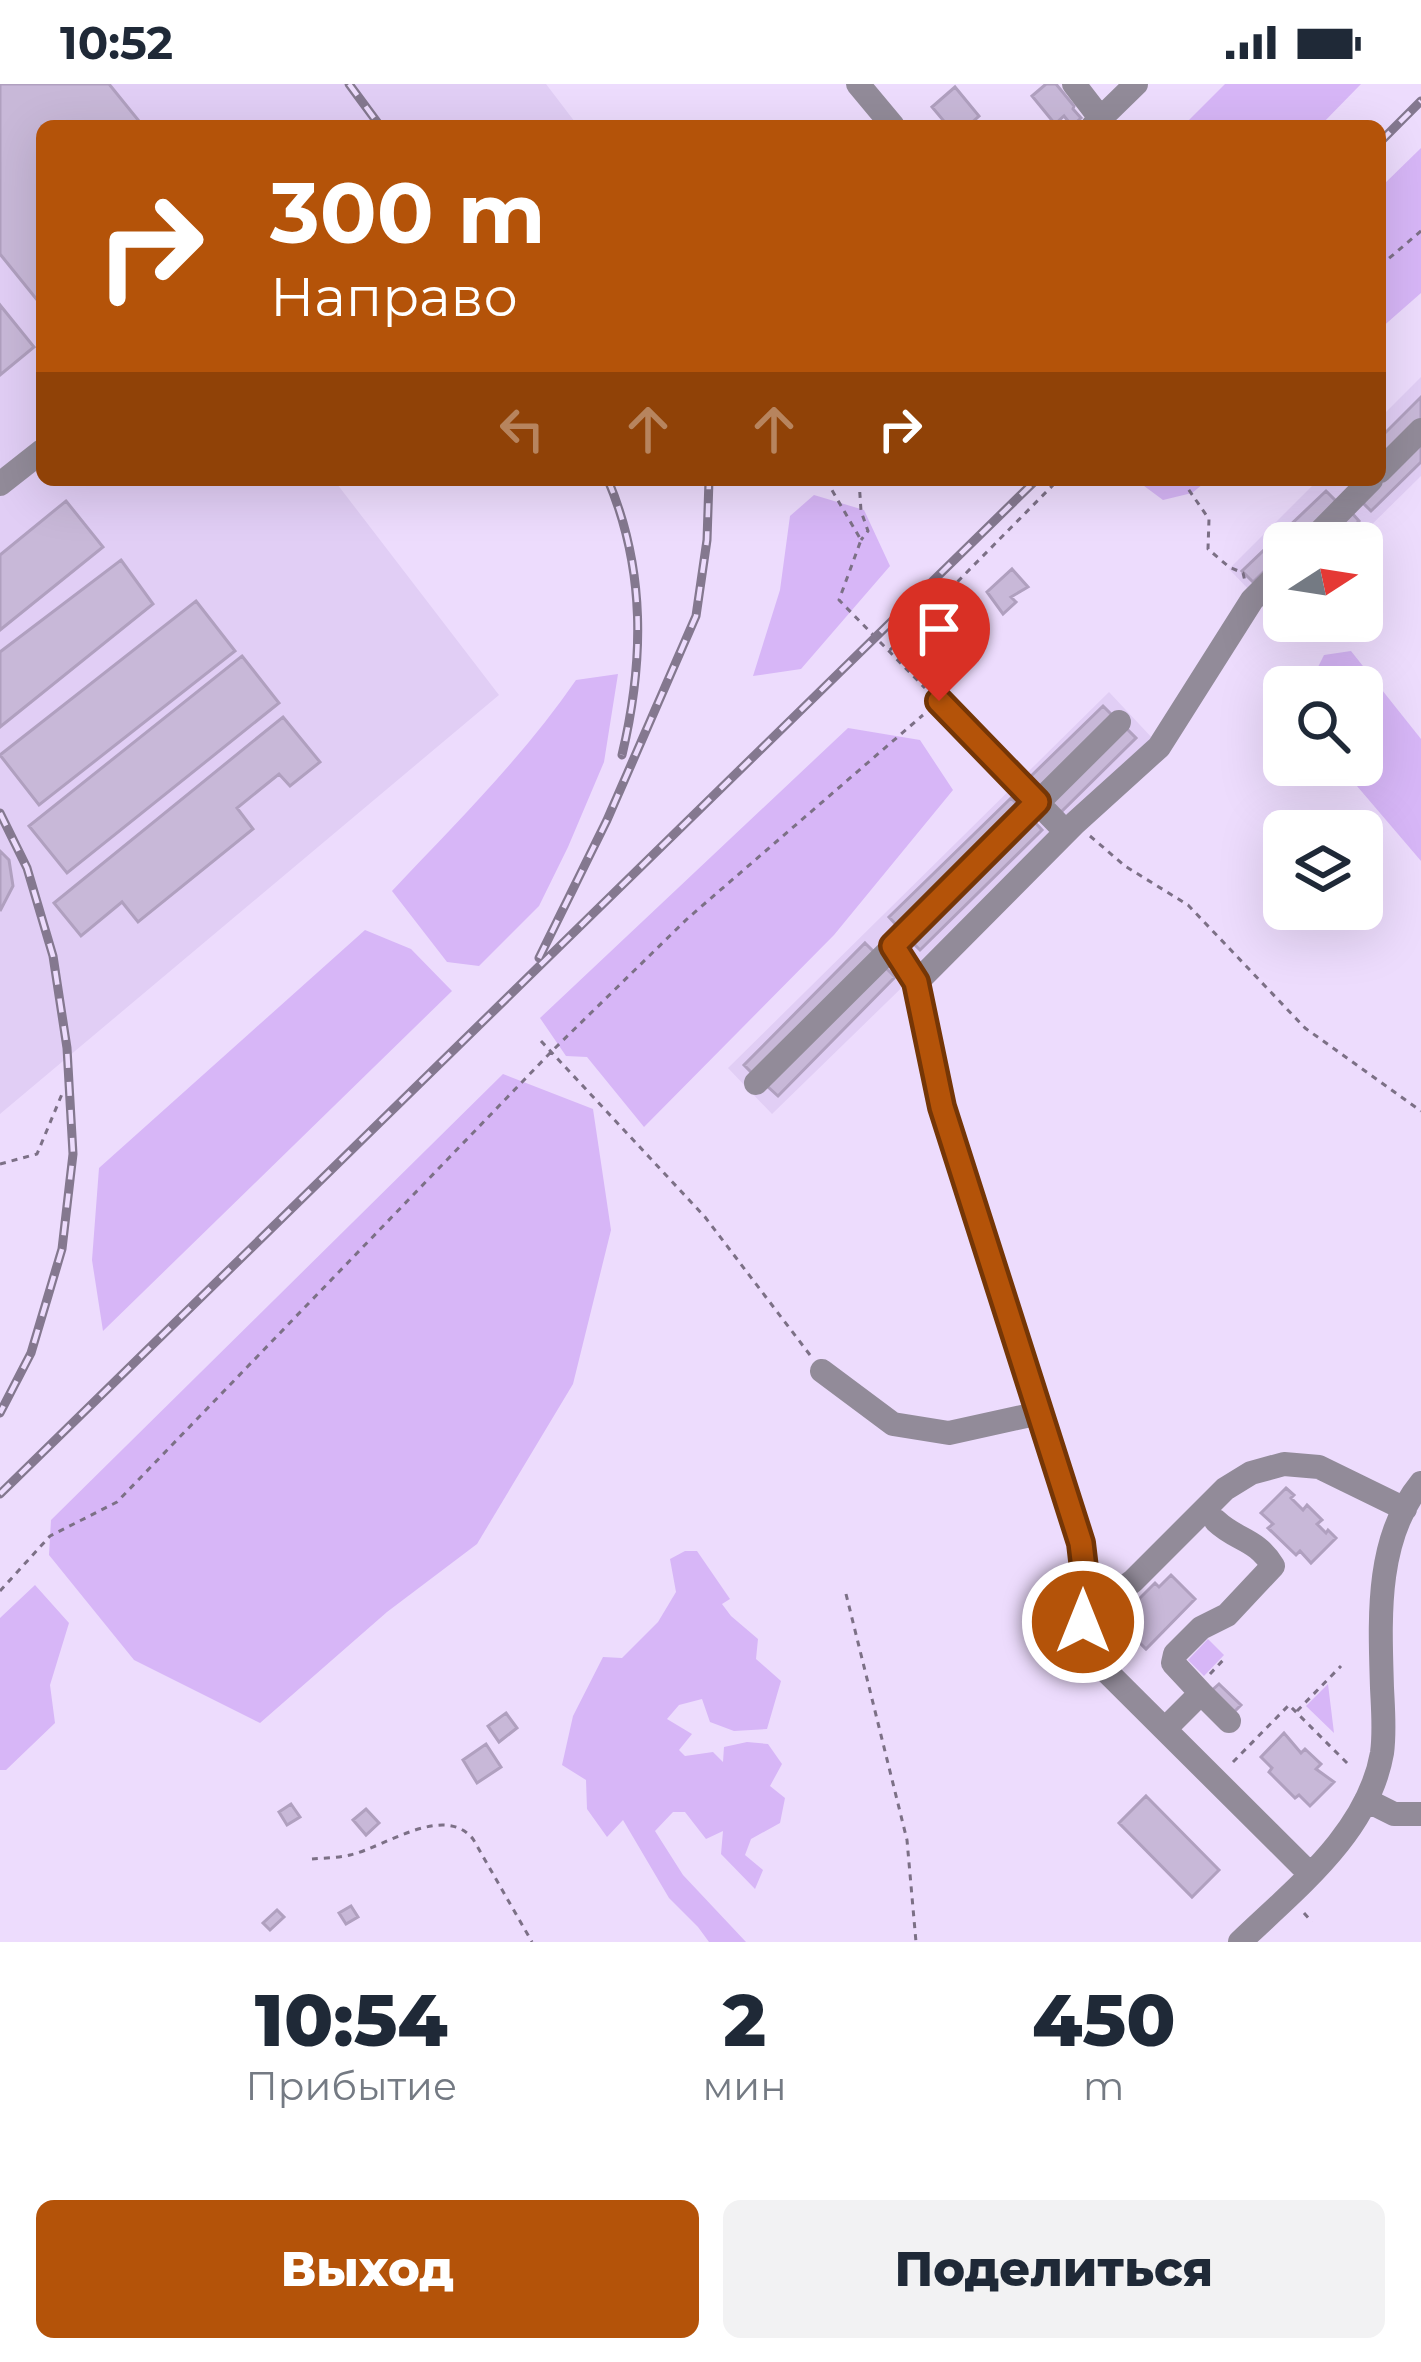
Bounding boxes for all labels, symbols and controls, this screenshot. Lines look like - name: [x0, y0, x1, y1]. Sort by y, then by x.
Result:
- text: 10:52: [60, 15, 173, 70]
- text: 300 m: [270, 162, 546, 264]
- icon: right: [72, 168, 228, 324]
- text: Направо: [270, 264, 518, 330]
- icon: left: [489, 396, 555, 462]
- icon: ahead: [615, 396, 681, 462]
- icon: ahead: [741, 396, 807, 462]
- icon: right: [867, 396, 933, 462]
- north arrow: [1263, 522, 1383, 642]
- map controls: [1263, 522, 1383, 930]
- pin: [888, 578, 990, 701]
- icon: arrive: [906, 596, 972, 662]
- button: search: [1263, 666, 1383, 786]
- button: layers: [1263, 810, 1383, 930]
- position arrow: [1020, 1559, 1146, 1685]
- text: 10:54: [255, 1976, 448, 2064]
- text: 2: [723, 1976, 766, 2064]
- text: 450: [1032, 1976, 1175, 2064]
- text: Прибытие: [246, 2062, 457, 2110]
- text: мин: [703, 2062, 787, 2110]
- text: m: [1083, 2062, 1124, 2110]
- button: Выход: [36, 2200, 699, 2338]
- button: Поделиться: [723, 2200, 1385, 2338]

